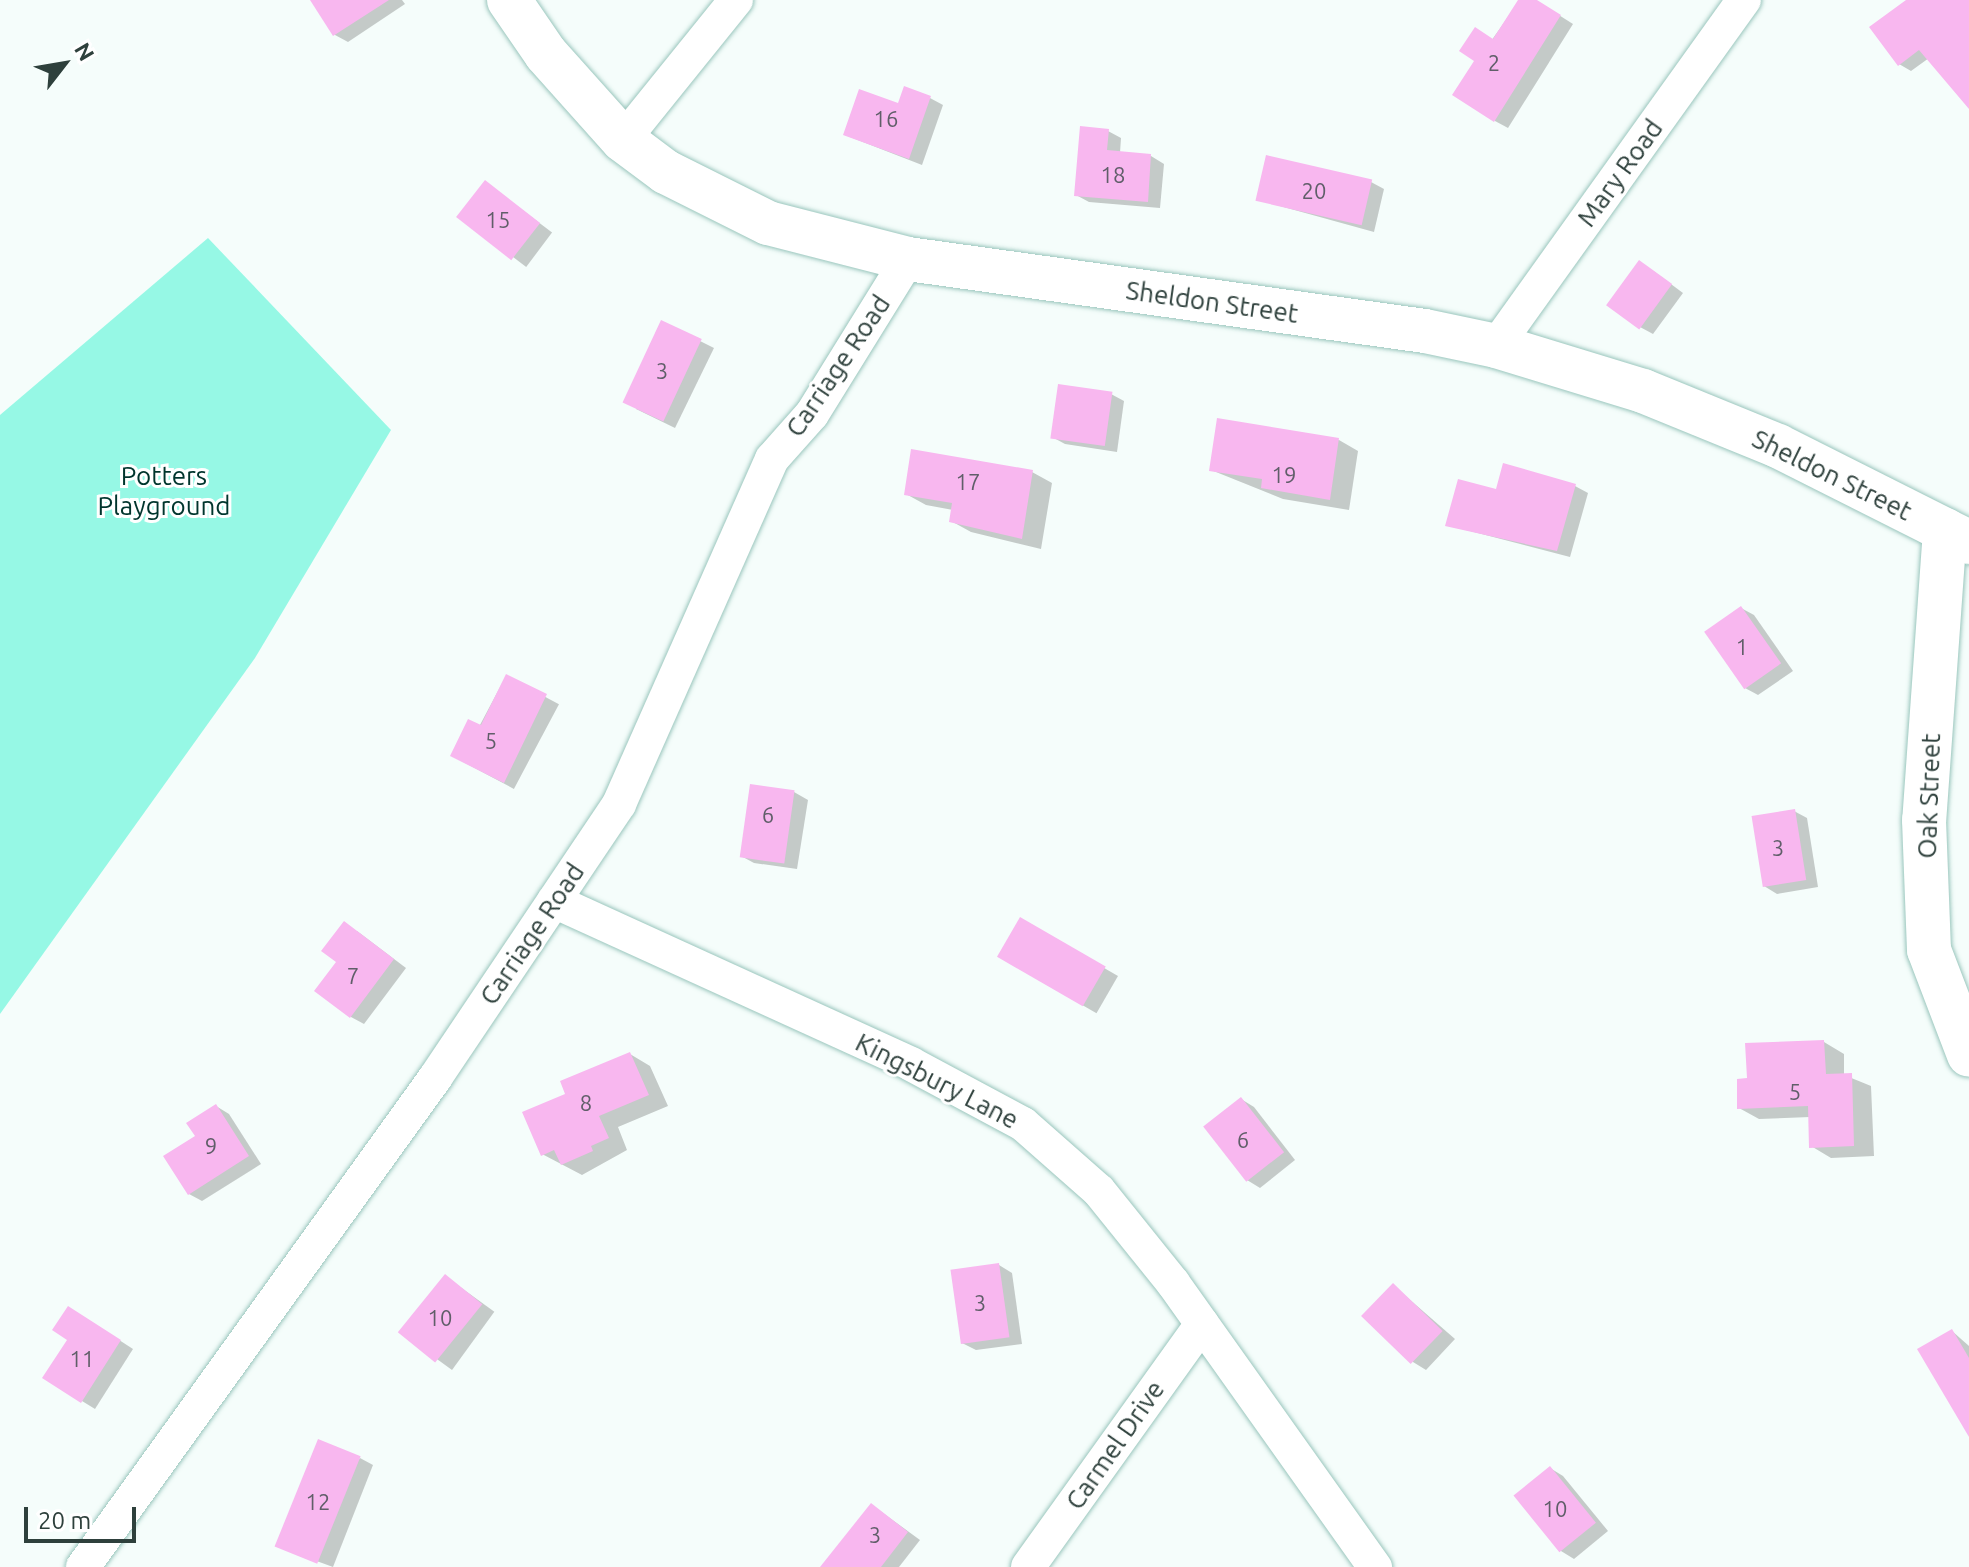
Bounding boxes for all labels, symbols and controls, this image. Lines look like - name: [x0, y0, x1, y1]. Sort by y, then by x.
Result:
- north arrow: [24, 24, 104, 104]
- text: N: [70, 38, 100, 65]
- house number: 2: [1488, 50, 1500, 76]
- house number: 16: [874, 106, 898, 132]
- street label: Mary Road: [1571, 113, 1669, 233]
- house number: 18: [1101, 162, 1125, 188]
- house number: 20: [1302, 178, 1326, 204]
- house number: 15: [486, 207, 510, 233]
- street label: Sheldon Street: [1124, 274, 1300, 330]
- street label: Carriage Road: [779, 289, 897, 443]
- house number: 3: [656, 358, 668, 384]
- street label: Sheldon Street: [1747, 423, 1917, 527]
- park label: Potters Playground: [97, 460, 231, 522]
- house number: 19: [1272, 462, 1296, 488]
- house number: 17: [956, 469, 980, 495]
- house number: 1: [1736, 634, 1748, 660]
- house number: 5: [485, 728, 497, 754]
- street label: Oak Street: [1911, 733, 1947, 859]
- house number: 6: [762, 802, 774, 828]
- house number: 3: [1772, 835, 1784, 861]
- street label: Carriage Road: [473, 857, 591, 1011]
- house number: 7: [347, 963, 359, 989]
- street label: Kingsbury Lane: [850, 1027, 1024, 1135]
- house number: 5: [1789, 1079, 1801, 1105]
- house number: 8: [580, 1090, 592, 1116]
- house number: 6: [1237, 1127, 1249, 1153]
- house number: 9: [205, 1133, 217, 1159]
- house number: 3: [974, 1290, 986, 1316]
- house number: 10: [428, 1305, 452, 1331]
- house number: 11: [70, 1346, 94, 1372]
- street label: Carmel Drive: [1059, 1375, 1171, 1515]
- house number: 12: [306, 1489, 330, 1515]
- scale bar: [28, 1491, 140, 1541]
- house number: 10: [1543, 1496, 1567, 1522]
- text: 20 m: [38, 1507, 91, 1534]
- house number: 3: [869, 1522, 881, 1548]

